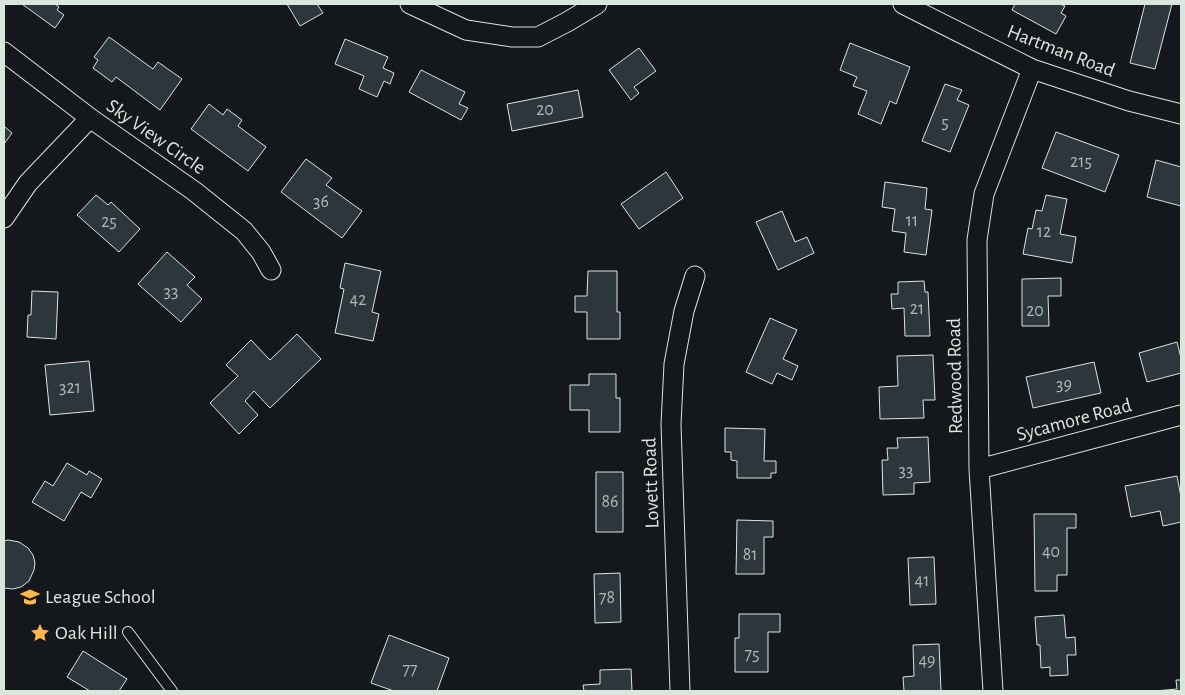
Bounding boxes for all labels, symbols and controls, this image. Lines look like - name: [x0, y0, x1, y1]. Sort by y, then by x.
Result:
- street label: Hartman Road: [1004, 21, 1118, 81]
- street label: Sky View Circle: [103, 96, 209, 178]
- house number: 20: [536, 101, 554, 119]
- house number: 5: [941, 114, 949, 132]
- house number: 215: [1070, 153, 1092, 171]
- house number: 36: [313, 193, 329, 211]
- house number: 11: [906, 212, 918, 230]
- house number: 25: [101, 213, 117, 231]
- house number: 12: [1037, 223, 1051, 241]
- house number: 33: [164, 283, 178, 301]
- house number: 42: [350, 291, 366, 309]
- house number: 21: [910, 300, 924, 318]
- house number: 20: [1026, 302, 1044, 320]
- street label: Redwood Road: [944, 318, 966, 434]
- house number: 39: [1056, 376, 1072, 394]
- house number: 321: [59, 379, 81, 397]
- street label: Sycamore Road: [1014, 395, 1134, 445]
- street label: Lovett Road: [639, 437, 663, 529]
- house number: 33: [899, 462, 913, 480]
- house number: 86: [602, 493, 619, 511]
- house number: 40: [1042, 543, 1060, 561]
- house number: 81: [743, 546, 757, 564]
- house number: 41: [915, 572, 929, 590]
- school or university icon: League School: [19, 586, 41, 608]
- place label: League School: [45, 587, 156, 607]
- house number: 78: [599, 589, 615, 607]
- place icon: Oak Hill: [29, 622, 51, 644]
- place label: Oak Hill: [55, 623, 118, 643]
- house number: 75: [744, 646, 760, 664]
- house number: 49: [918, 652, 936, 670]
- house number: 77: [402, 661, 418, 679]

